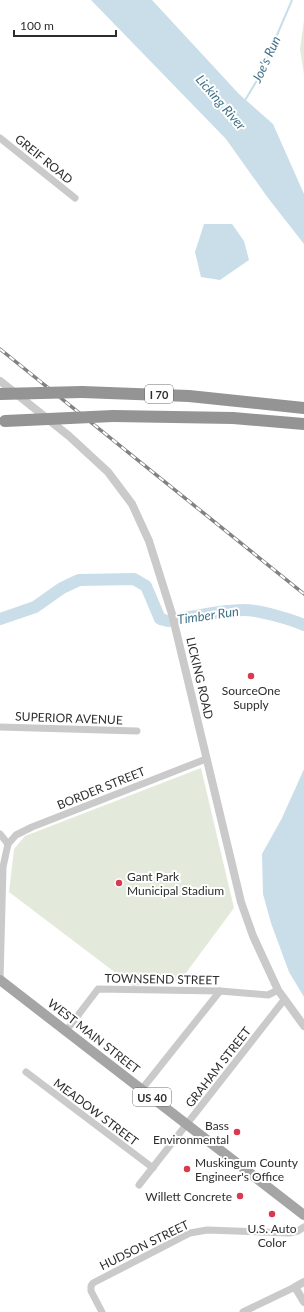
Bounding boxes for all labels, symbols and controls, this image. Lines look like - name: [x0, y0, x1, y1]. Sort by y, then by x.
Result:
- scale bar: [14, 12, 116, 38]
- text: 100 m: [20, 18, 54, 33]
- water label: Joe's Run: [248, 33, 284, 86]
- water label: Licking River: [193, 71, 250, 133]
- street label: GREIF ROAD: [12, 131, 76, 187]
- road number: I 70: [145, 385, 173, 403]
- water label: Timber Run: [176, 603, 240, 627]
- street label: LICKING ROAD: [183, 635, 217, 721]
- marker: SourceOne Supply: [246, 671, 256, 681]
- place label: SourceOne Supply: [222, 683, 280, 712]
- street label: SUPERIOR AVENUE: [15, 709, 123, 727]
- street label: BORDER STREET: [55, 764, 147, 812]
- place label: Gant Park Municipal Stadium: [127, 869, 224, 898]
- marker: Gant Park Municipal Stadium: [114, 878, 124, 888]
- street label: TOWNSEND STREET: [105, 971, 219, 987]
- street label: WEST MAIN STREET: [45, 995, 143, 1077]
- street label: GRAHAM STREET: [182, 1024, 254, 1110]
- street label: MEADOW STREET: [51, 1075, 141, 1149]
- road number: US 40: [133, 1088, 171, 1106]
- place label: Bass Environmental: [153, 1118, 229, 1147]
- marker: Bass Environmental: [232, 1127, 242, 1137]
- place label: Muskingum County Engineer's Office: [195, 1155, 299, 1184]
- marker: Muskingum County Engineer's Office: [182, 1164, 192, 1174]
- place label: Willett Concrete: [145, 1189, 232, 1204]
- marker: Willett Concrete: [235, 1191, 245, 1201]
- marker: U.S. Auto Color: [267, 1209, 277, 1219]
- street label: HUDSON STREET: [97, 1217, 191, 1273]
- place label: U.S. Auto Color: [247, 1221, 297, 1250]

